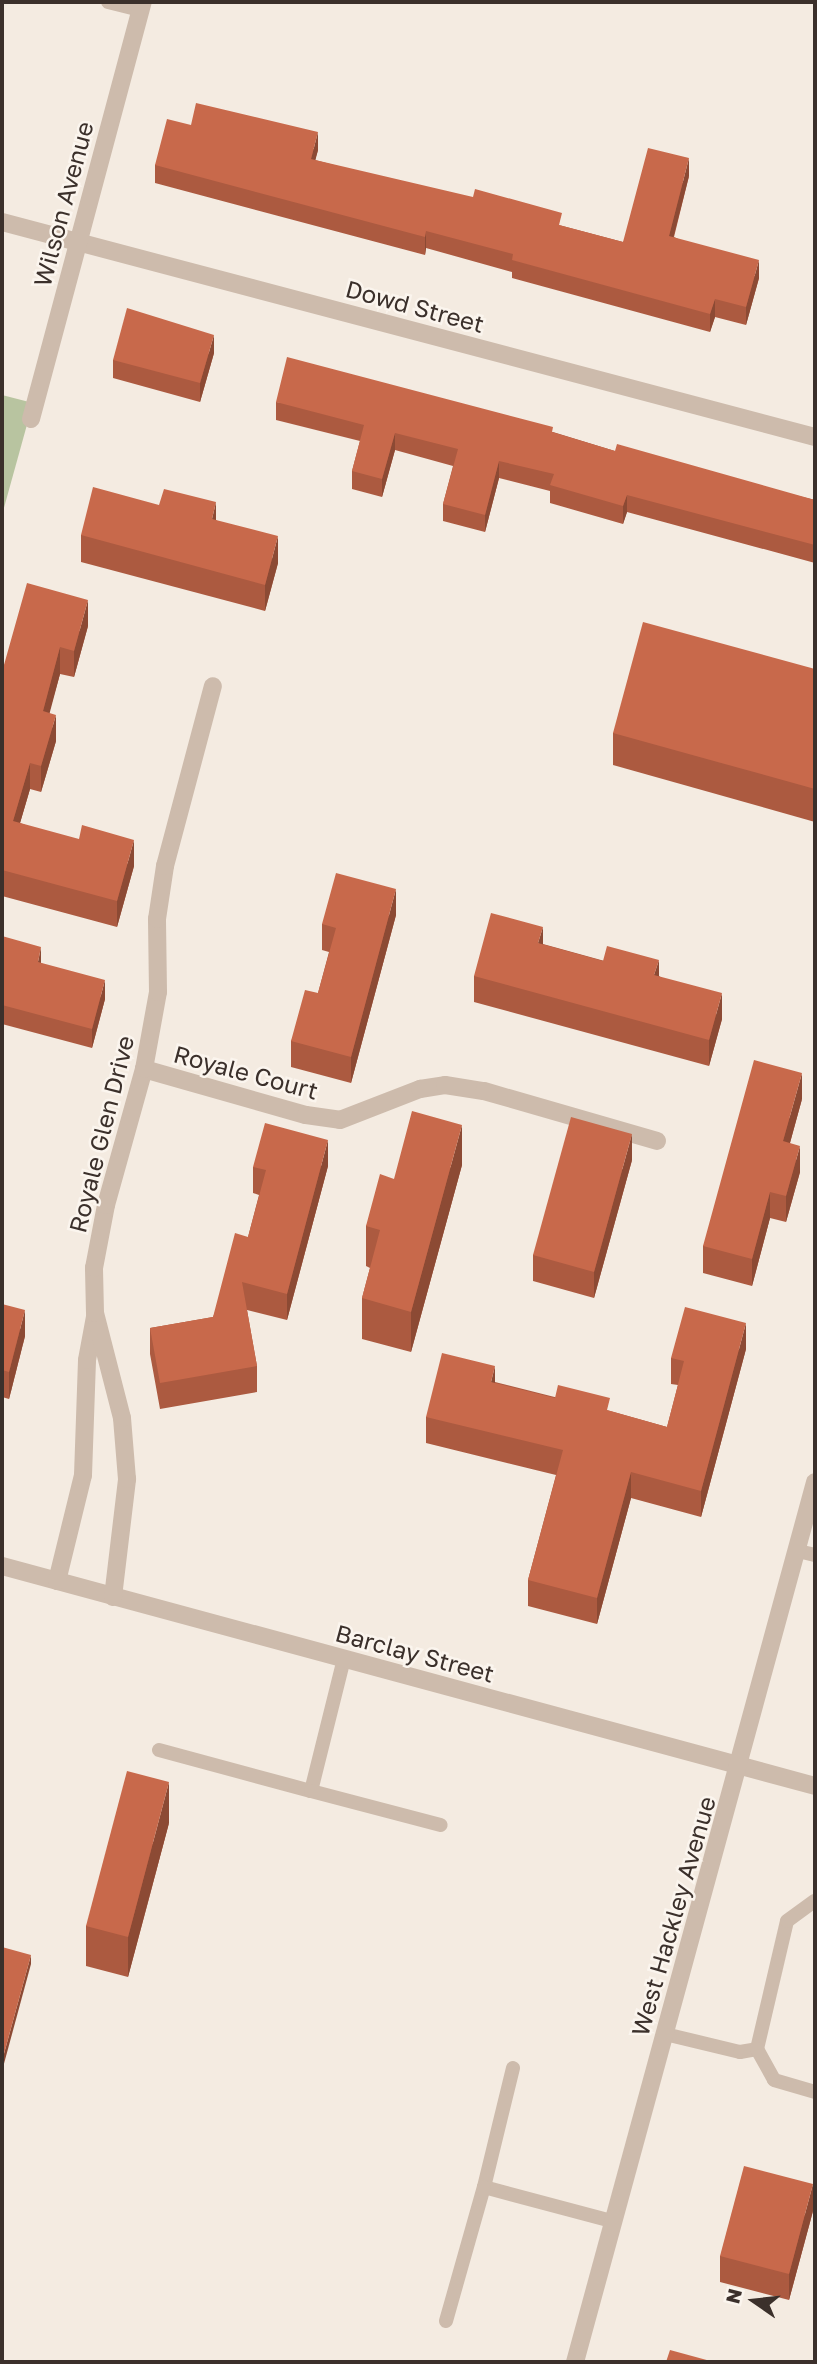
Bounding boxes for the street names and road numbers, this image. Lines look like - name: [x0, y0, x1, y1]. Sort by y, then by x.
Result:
- street label: Wilson Avenue: [27, 118, 99, 290]
- street label: Dowd Street: [343, 274, 487, 338]
- street label: Royale Glen Drive: [63, 1032, 139, 1236]
- street label: Royale Court: [171, 1039, 321, 1105]
- street label: Barclay Street: [333, 1618, 497, 1688]
- street label: West Hackley Avenue: [625, 1793, 721, 2039]

